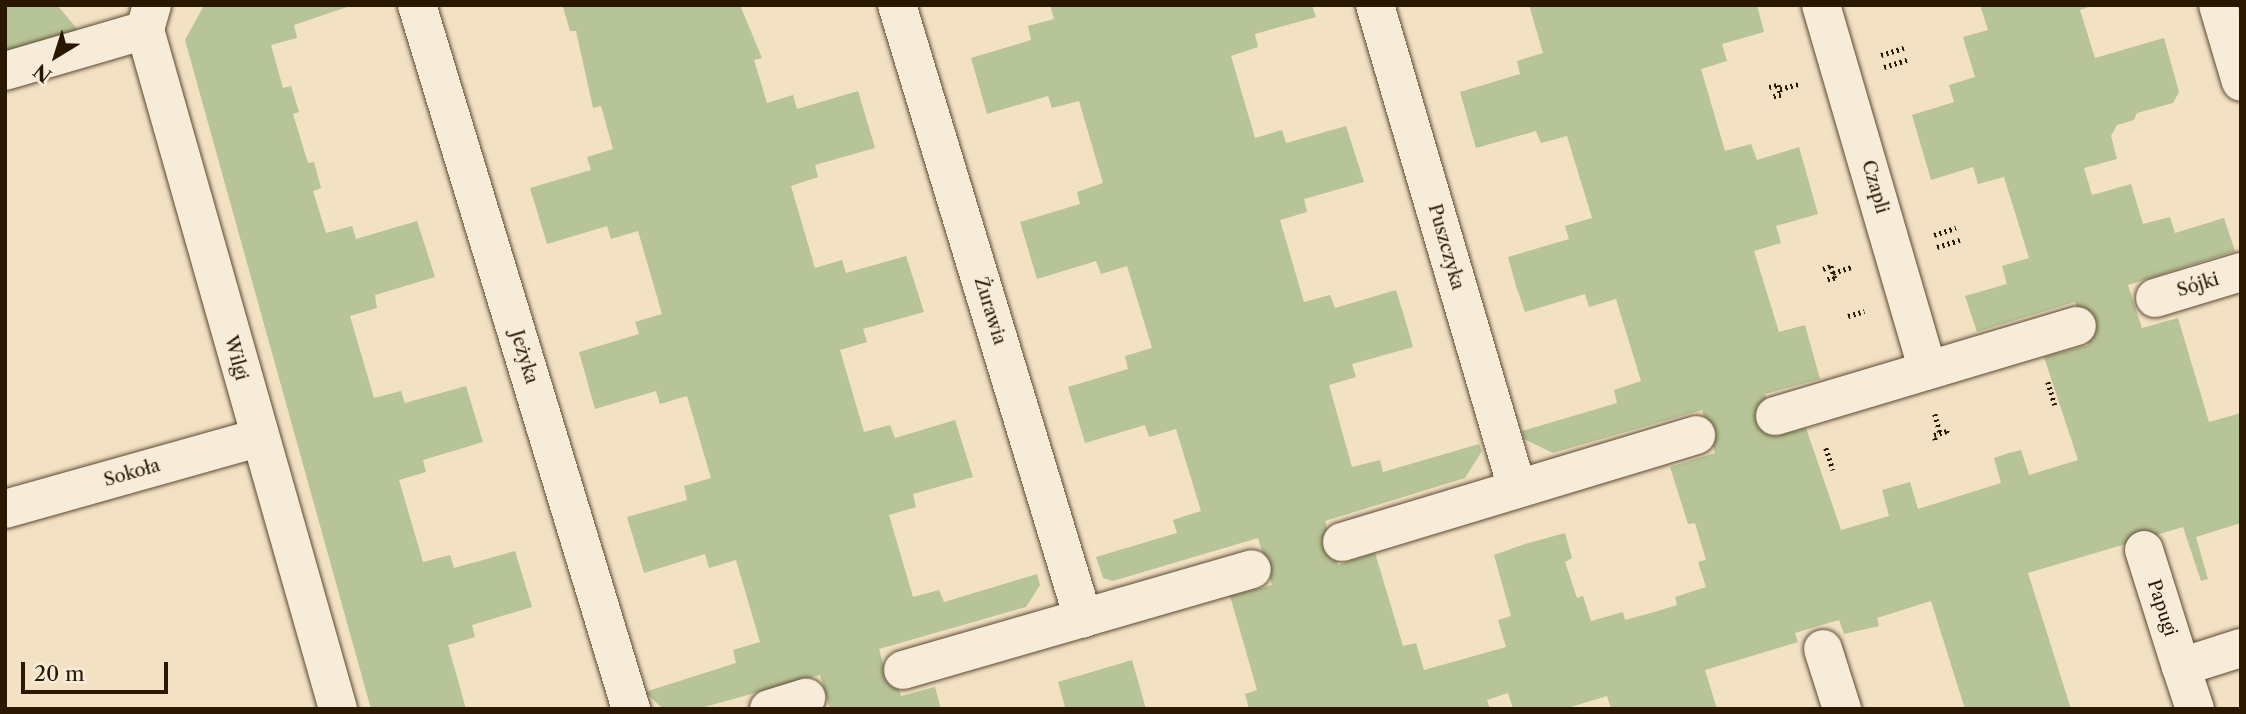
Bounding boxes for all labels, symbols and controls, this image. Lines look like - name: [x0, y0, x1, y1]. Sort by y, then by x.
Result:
- north arrow: [21, 21, 91, 91]
- text: N: [29, 59, 56, 87]
- street label: Czapli: [1857, 158, 1893, 216]
- street label: Puszczyka: [1423, 202, 1469, 292]
- street label: Sójki: [2174, 268, 2222, 302]
- street label: Żurawia: [970, 275, 1010, 347]
- street label: Jeżyka: [506, 328, 542, 386]
- street label: Wilgi: [220, 333, 252, 383]
- street label: Sokoła: [101, 455, 163, 491]
- street label: Papugi: [2143, 577, 2181, 639]
- scale bar: [24, 648, 172, 692]
- text: 20 m: [34, 661, 85, 686]

